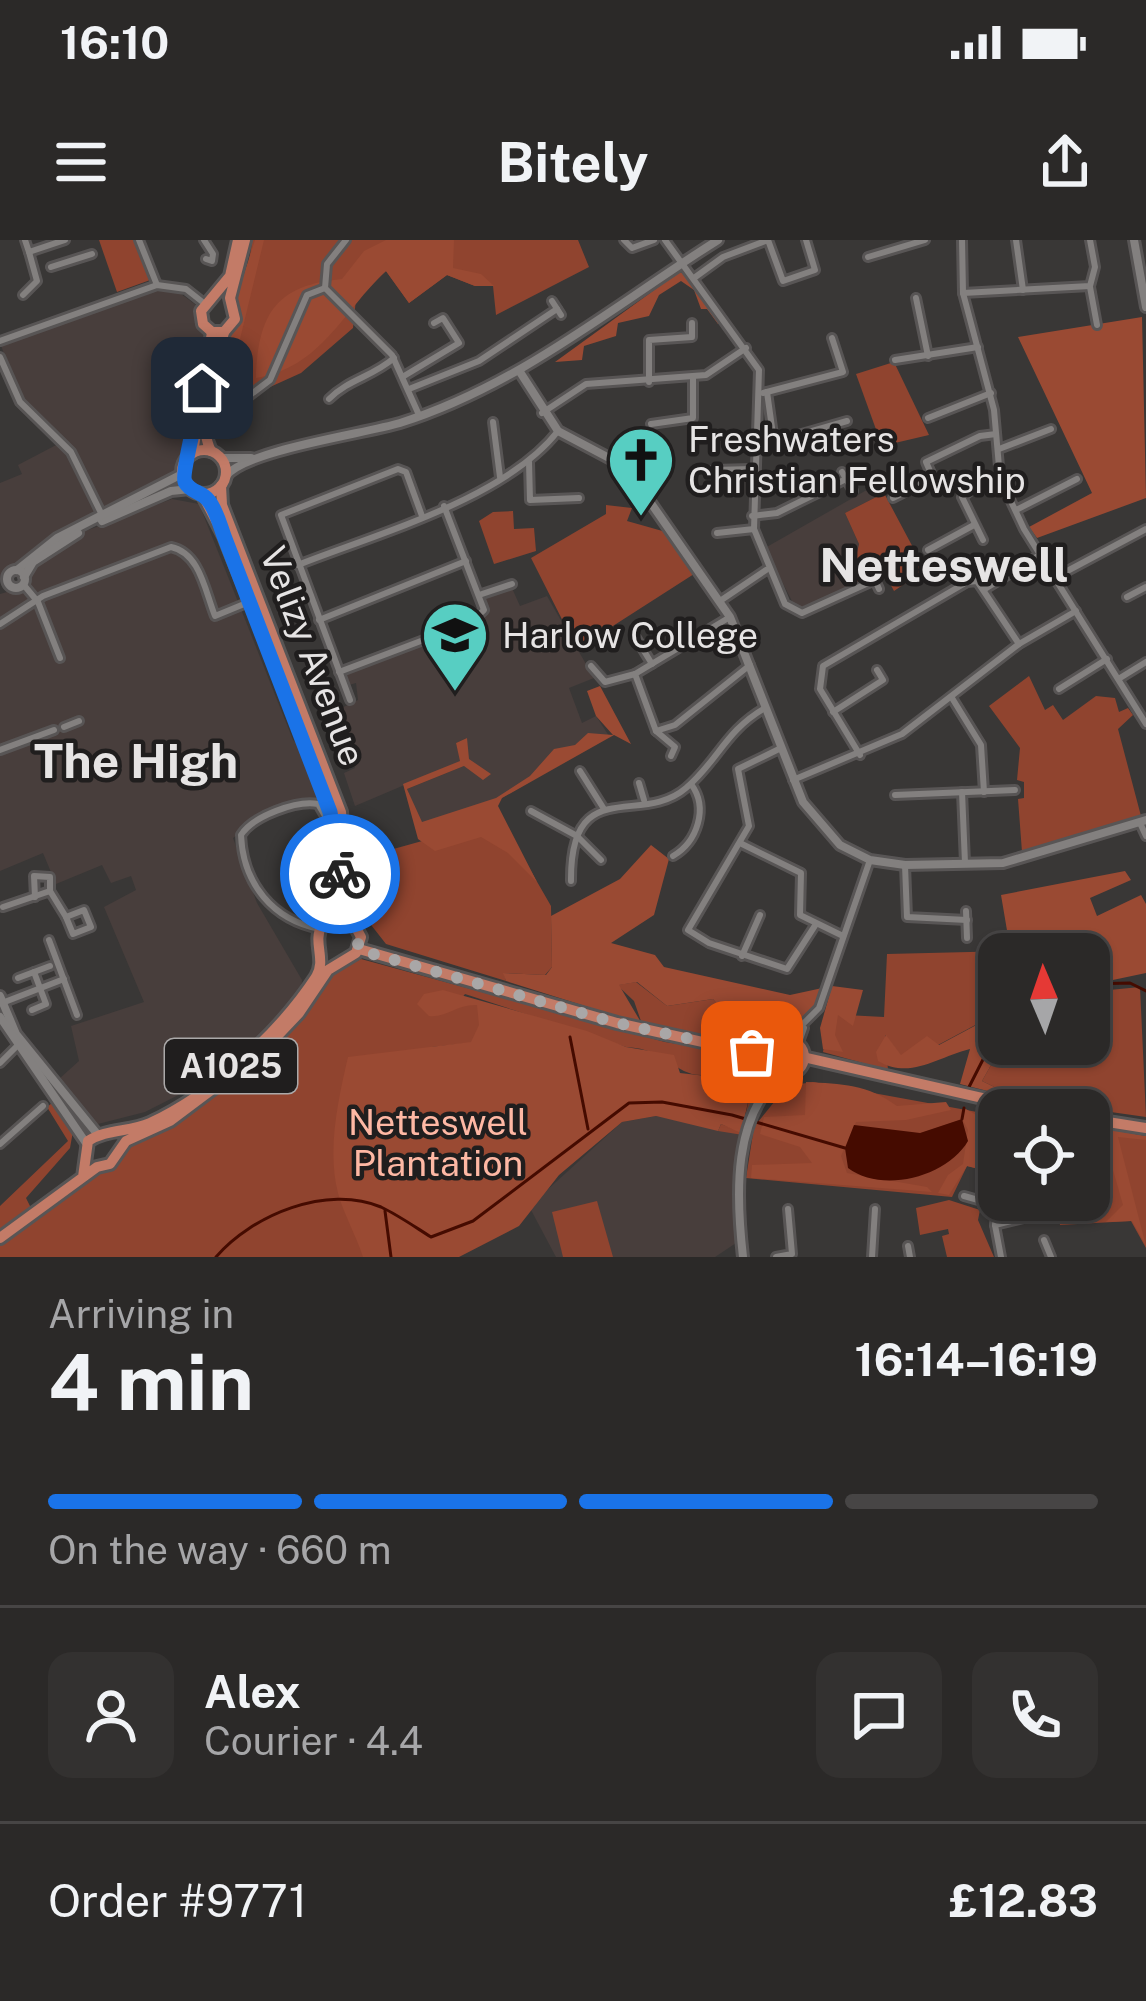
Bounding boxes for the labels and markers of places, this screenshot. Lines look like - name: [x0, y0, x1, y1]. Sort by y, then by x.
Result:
- pin: [151, 337, 253, 439]
- place label: Freshwaters Christian Fellowship: [688, 418, 1026, 501]
- church icon: Freshwaters Christian Fellowship: [606, 425, 676, 519]
- school or university icon: Harlow College: [420, 600, 490, 694]
- place label: Harlow College: [502, 614, 758, 656]
- pin: [701, 1001, 803, 1103]

